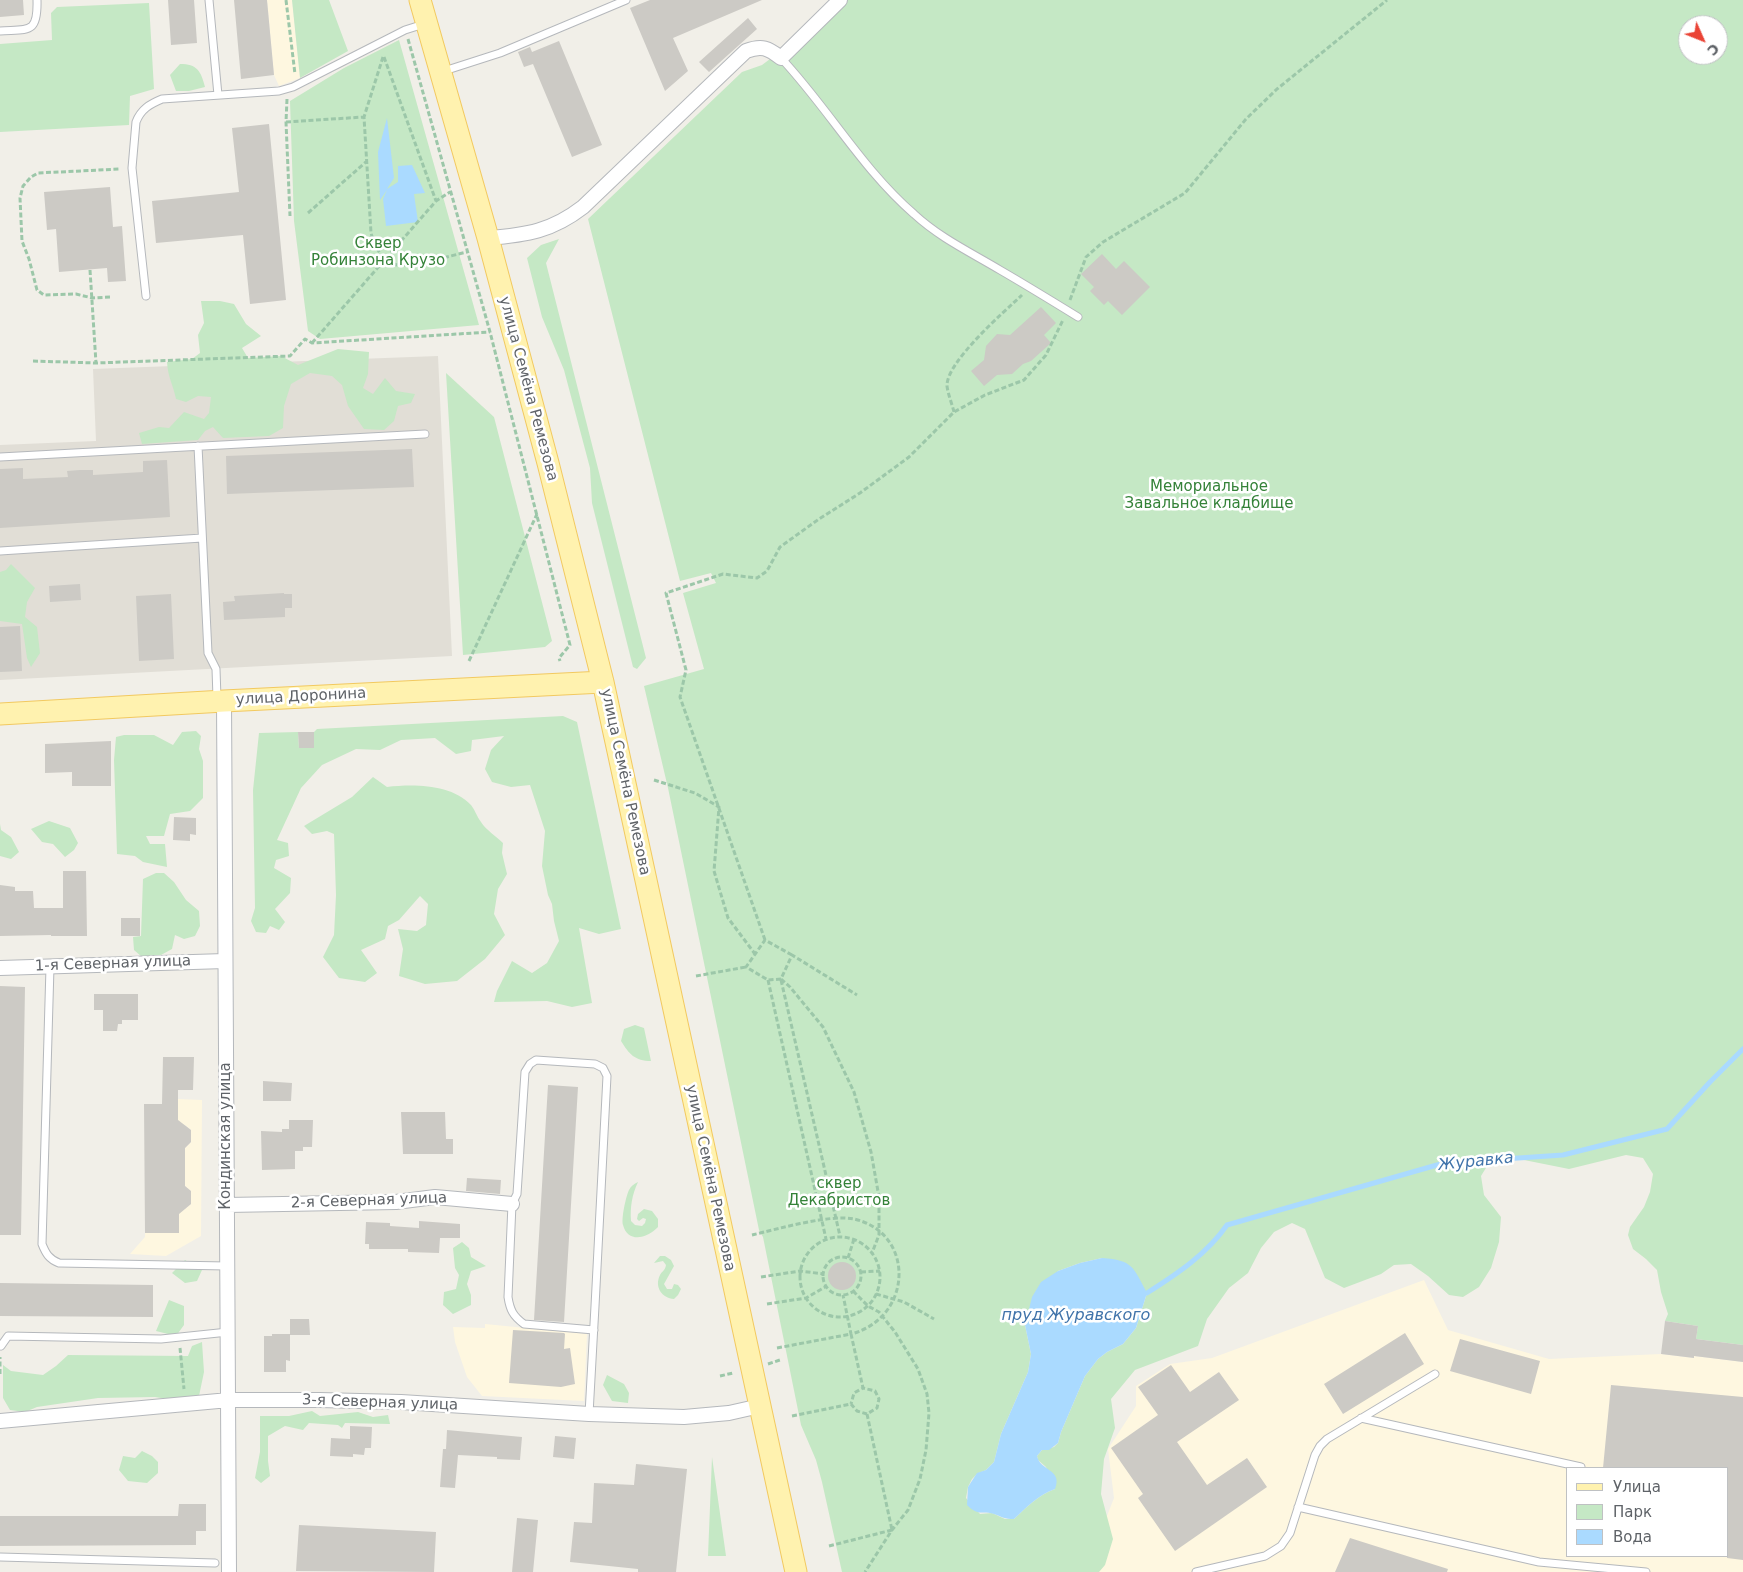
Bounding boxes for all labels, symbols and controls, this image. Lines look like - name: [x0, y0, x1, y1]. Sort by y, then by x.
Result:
- north arrow: [1678, 15, 1728, 65]
- text: С: [1704, 40, 1722, 59]
- park label: Сквер Робинзона Крузо: [311, 235, 445, 270]
- street label: улица Семёна Ремезова: [495, 295, 561, 483]
- park label: Мемориальное Завальное кладбище: [1125, 478, 1293, 513]
- street label: улица Доронина: [235, 685, 367, 709]
- street label: улица Семёна Ремезова: [596, 687, 654, 877]
- street label: 1-я Северная улица: [35, 952, 191, 976]
- street label: Кондинская улица: [217, 1062, 235, 1210]
- street label: улица Семёна Ремезова: [681, 1083, 739, 1273]
- water label: Журавка: [1437, 1149, 1515, 1175]
- park label: сквер Декабристов: [788, 1175, 890, 1210]
- street label: 2-я Северная улица: [291, 1189, 447, 1213]
- water label: пруд Журавского: [1002, 1306, 1150, 1326]
- street label: 3-я Северная улица: [302, 1391, 458, 1415]
- legend: [1566, 1467, 1728, 1557]
- text: Улица: [1613, 1478, 1661, 1496]
- text: Парк: [1613, 1503, 1652, 1521]
- text: Вода: [1613, 1528, 1652, 1546]

